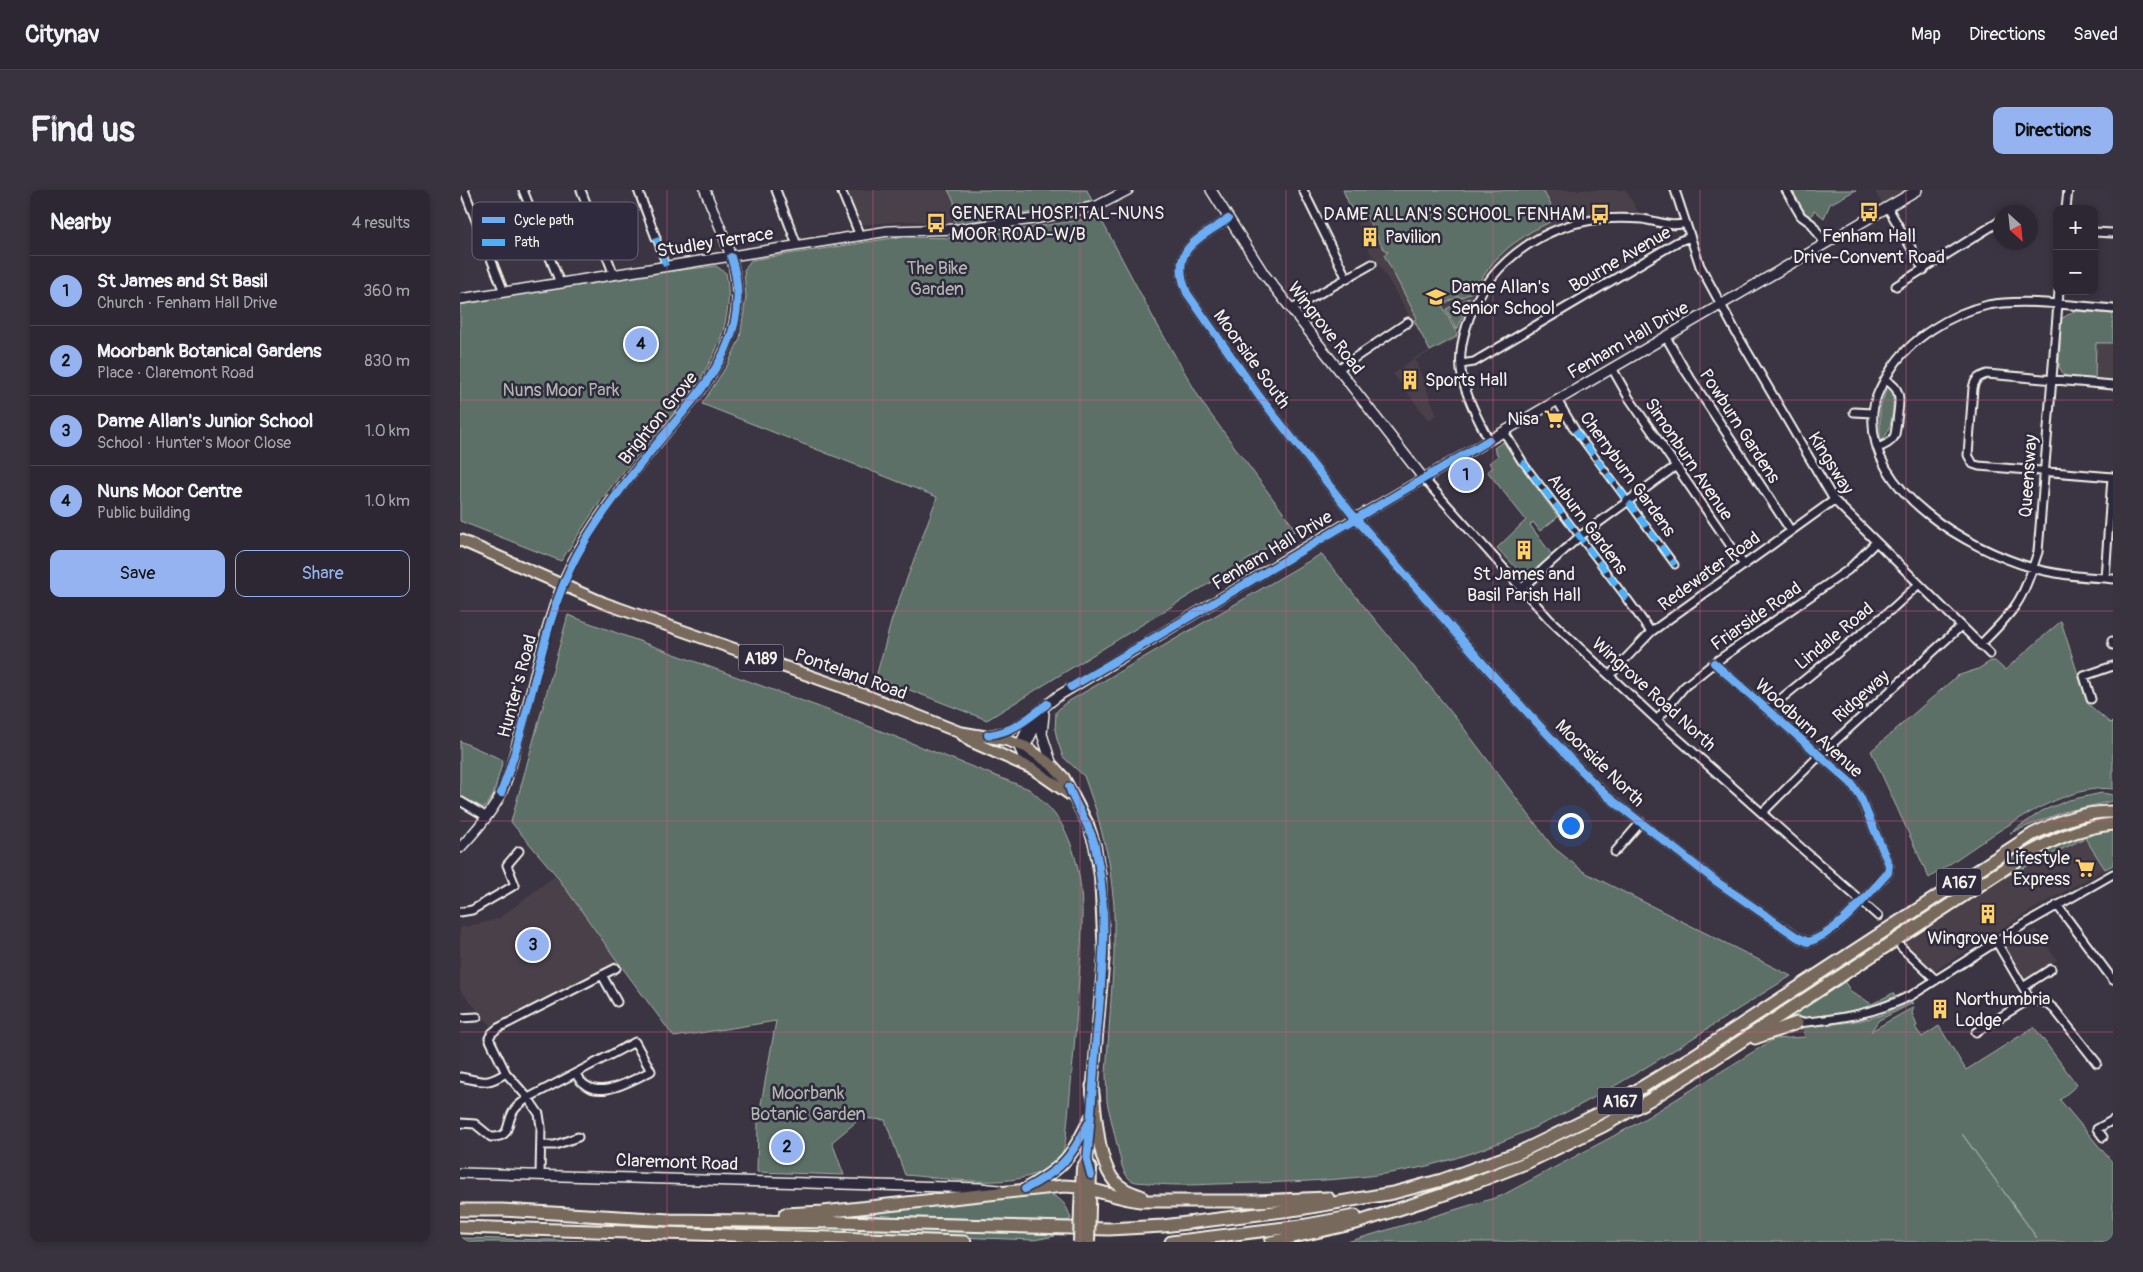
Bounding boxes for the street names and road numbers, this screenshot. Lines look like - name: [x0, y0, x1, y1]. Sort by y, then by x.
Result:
- street label: Bourne Avenue: [1565, 221, 1675, 298]
- street label: Studley Terrace: [655, 222, 775, 263]
- street label: Wingrove Road: [1282, 277, 1369, 379]
- street label: Fenham Hall Drive: [1563, 296, 1693, 384]
- street label: Moorside South: [1208, 305, 1295, 413]
- street label: Powburn Gardens: [1694, 365, 1785, 488]
- street label: Brighton Grove: [614, 367, 703, 469]
- street label: Simonburn Avenue: [1639, 394, 1738, 525]
- street label: Cherryburn Gardens: [1574, 407, 1681, 541]
- street label: Kingsway: [1802, 428, 1859, 499]
- street label: Queensway: [2014, 433, 2043, 519]
- street label: Auburn Gardens: [1542, 469, 1633, 579]
- street label: Fenham Hall Drive: [1208, 505, 1337, 595]
- street label: Redewater Road: [1654, 527, 1765, 616]
- street label: Friarside Road: [1706, 577, 1806, 656]
- street label: Lindale Road: [1790, 598, 1878, 675]
- street label: Hunter's Road: [493, 632, 542, 740]
- street label: Wingrove Road North: [1587, 632, 1721, 756]
- road number: A189: [738, 644, 784, 672]
- street label: Ponteland Road: [792, 644, 910, 705]
- street label: Ridgeway: [1828, 665, 1895, 728]
- street label: Woodburn Avenue: [1750, 674, 1867, 783]
- street label: Moorside North: [1550, 715, 1649, 812]
- road number: A167: [1936, 869, 1982, 896]
- road number: A167: [1598, 1088, 1642, 1114]
- street label: Claremont Road: [615, 1149, 739, 1176]

